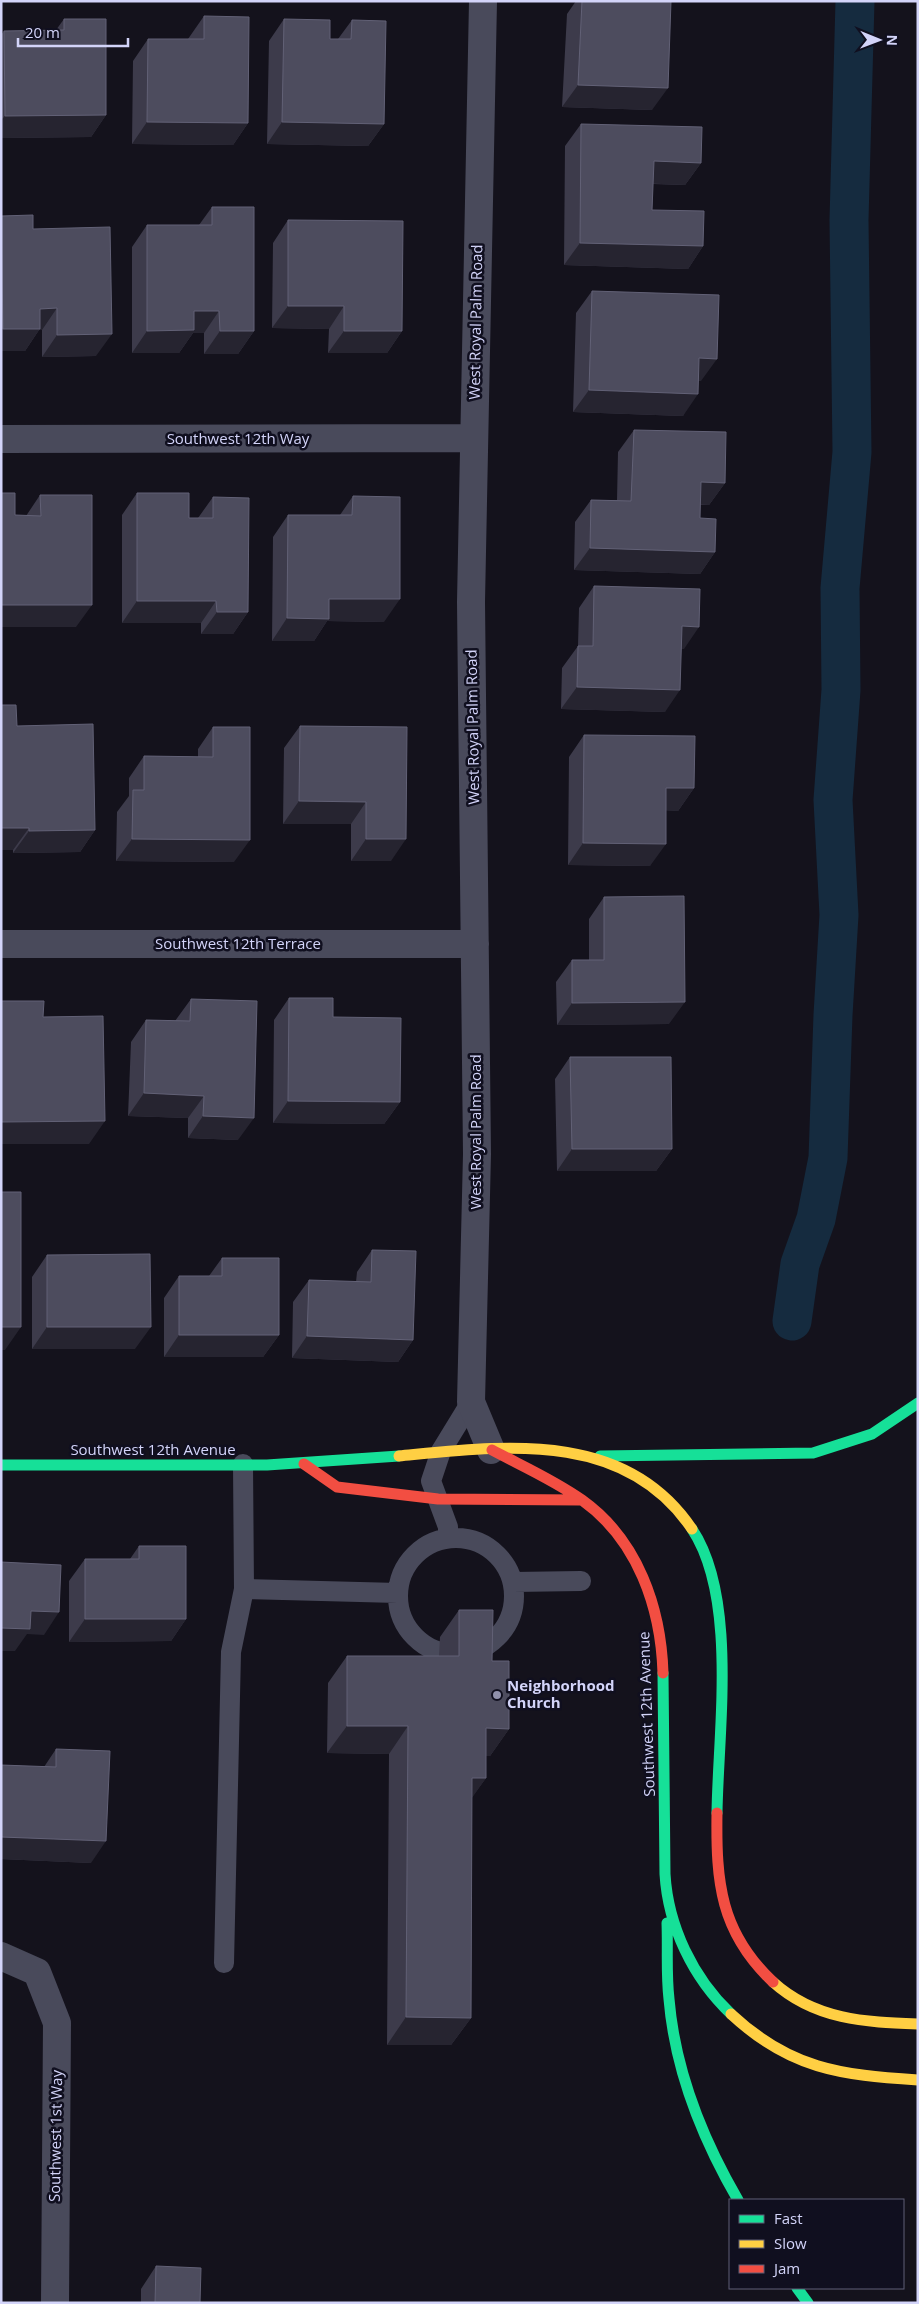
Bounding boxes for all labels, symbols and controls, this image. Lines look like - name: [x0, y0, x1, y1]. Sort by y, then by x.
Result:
- scale bar: [18, 15, 128, 47]
- north arrow: [854, 15, 904, 65]
- text: 20 m: [25, 22, 60, 42]
- text: N: [883, 34, 902, 46]
- street label: West Royal Palm Road: [464, 244, 486, 400]
- street label: Southwest 12th Way: [167, 428, 310, 448]
- street label: West Royal Palm Road: [461, 649, 483, 805]
- street label: Southwest 12th Terrace: [155, 933, 321, 953]
- street label: West Royal Palm Road: [465, 1054, 485, 1210]
- street label: Southwest 12th Avenue: [70, 1439, 236, 1459]
- street label: Southwest 12th Avenue: [633, 1631, 659, 1797]
- place label: Neighborhood Church: [507, 1675, 614, 1712]
- marker: Neighborhood Church: [491, 1689, 503, 1701]
- street label: Southwest 1st Way: [44, 2069, 66, 2202]
- legend: [729, 2199, 904, 2289]
- text: Fast: [774, 2208, 803, 2228]
- text: Slow: [774, 2233, 807, 2253]
- text: Jam: [772, 2258, 800, 2278]

